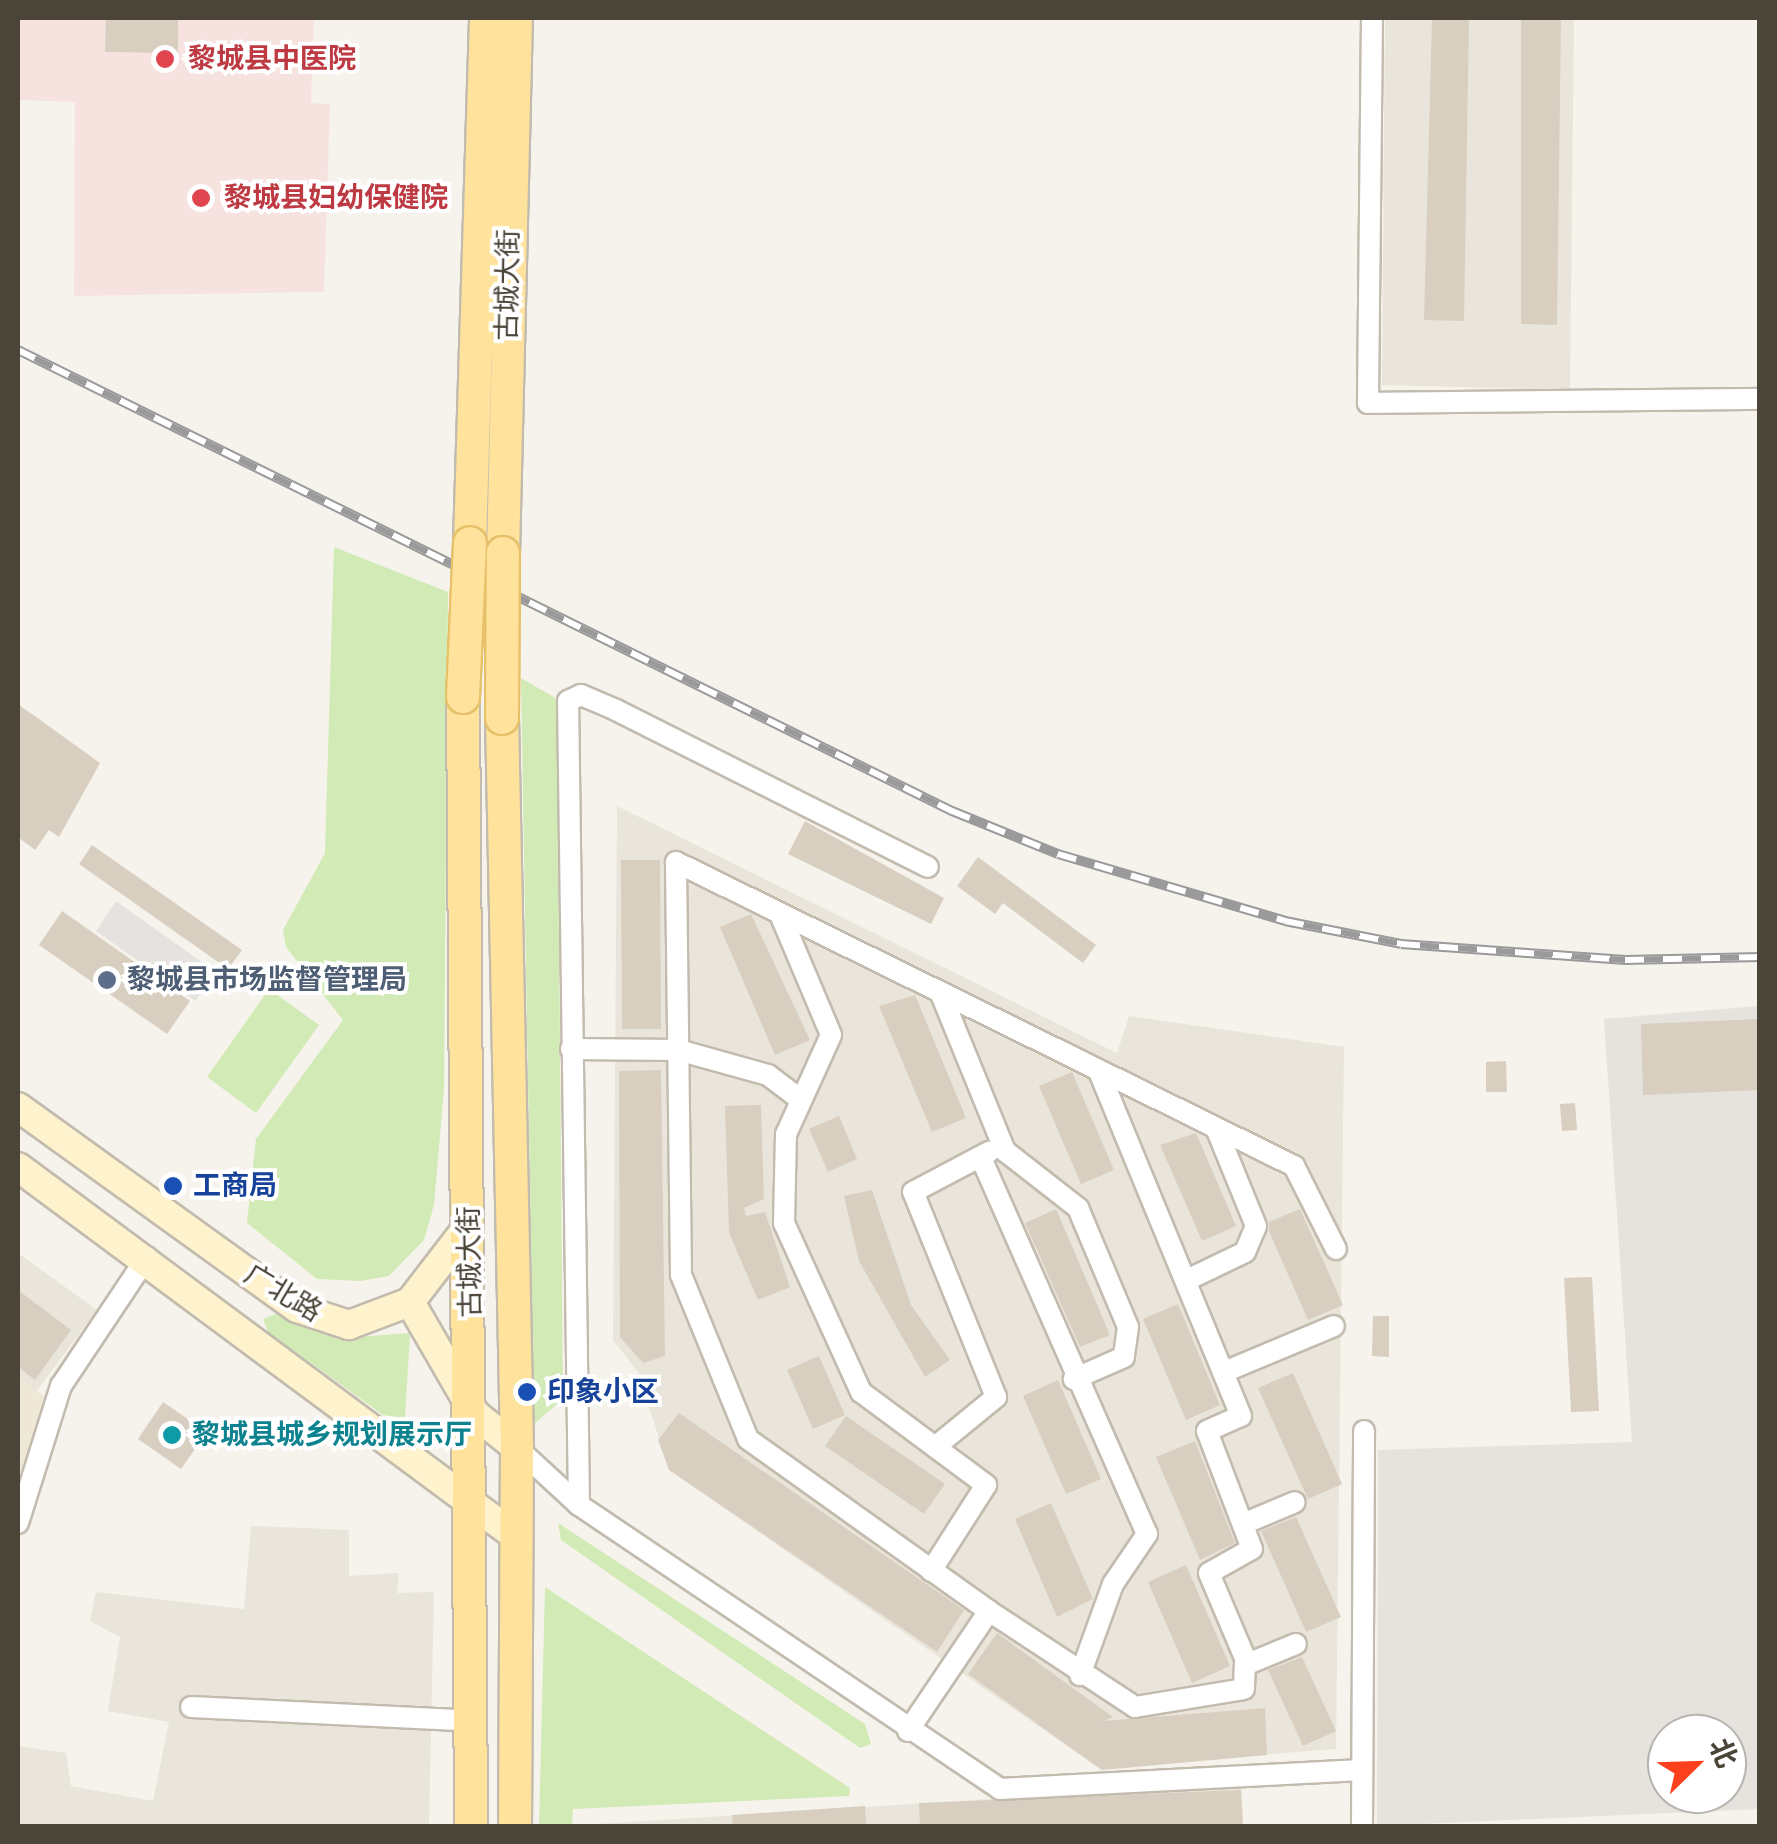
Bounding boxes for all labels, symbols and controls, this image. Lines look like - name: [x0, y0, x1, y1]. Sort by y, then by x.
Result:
- place label: 黎城县中医院: [188, 42, 356, 76]
- marker: 黎城县中医院: [152, 46, 178, 72]
- place label: 黎城县妇幼保健院: [224, 181, 448, 215]
- marker: 黎城县妇幼保健院: [188, 185, 214, 211]
- street label: 古城大街: [490, 229, 526, 341]
- place label: 黎城县市场监督管理局: [127, 963, 407, 997]
- marker: 黎城县市场监督管理局: [96, 969, 118, 991]
- place label: 工商局: [193, 1169, 277, 1203]
- marker: 工商局: [162, 1175, 184, 1197]
- street label: 古城大街: [452, 1206, 488, 1318]
- street label: 广北路: [238, 1257, 328, 1329]
- place label: 印象小区: [547, 1375, 659, 1409]
- marker: 印象小区: [516, 1381, 538, 1403]
- place label: 黎城县城乡规划展示厅: [192, 1418, 472, 1452]
- marker: 黎城县城乡规划展示厅: [161, 1424, 183, 1446]
- north arrow: [1647, 1714, 1747, 1814]
- text: 北: [1703, 1734, 1744, 1772]

